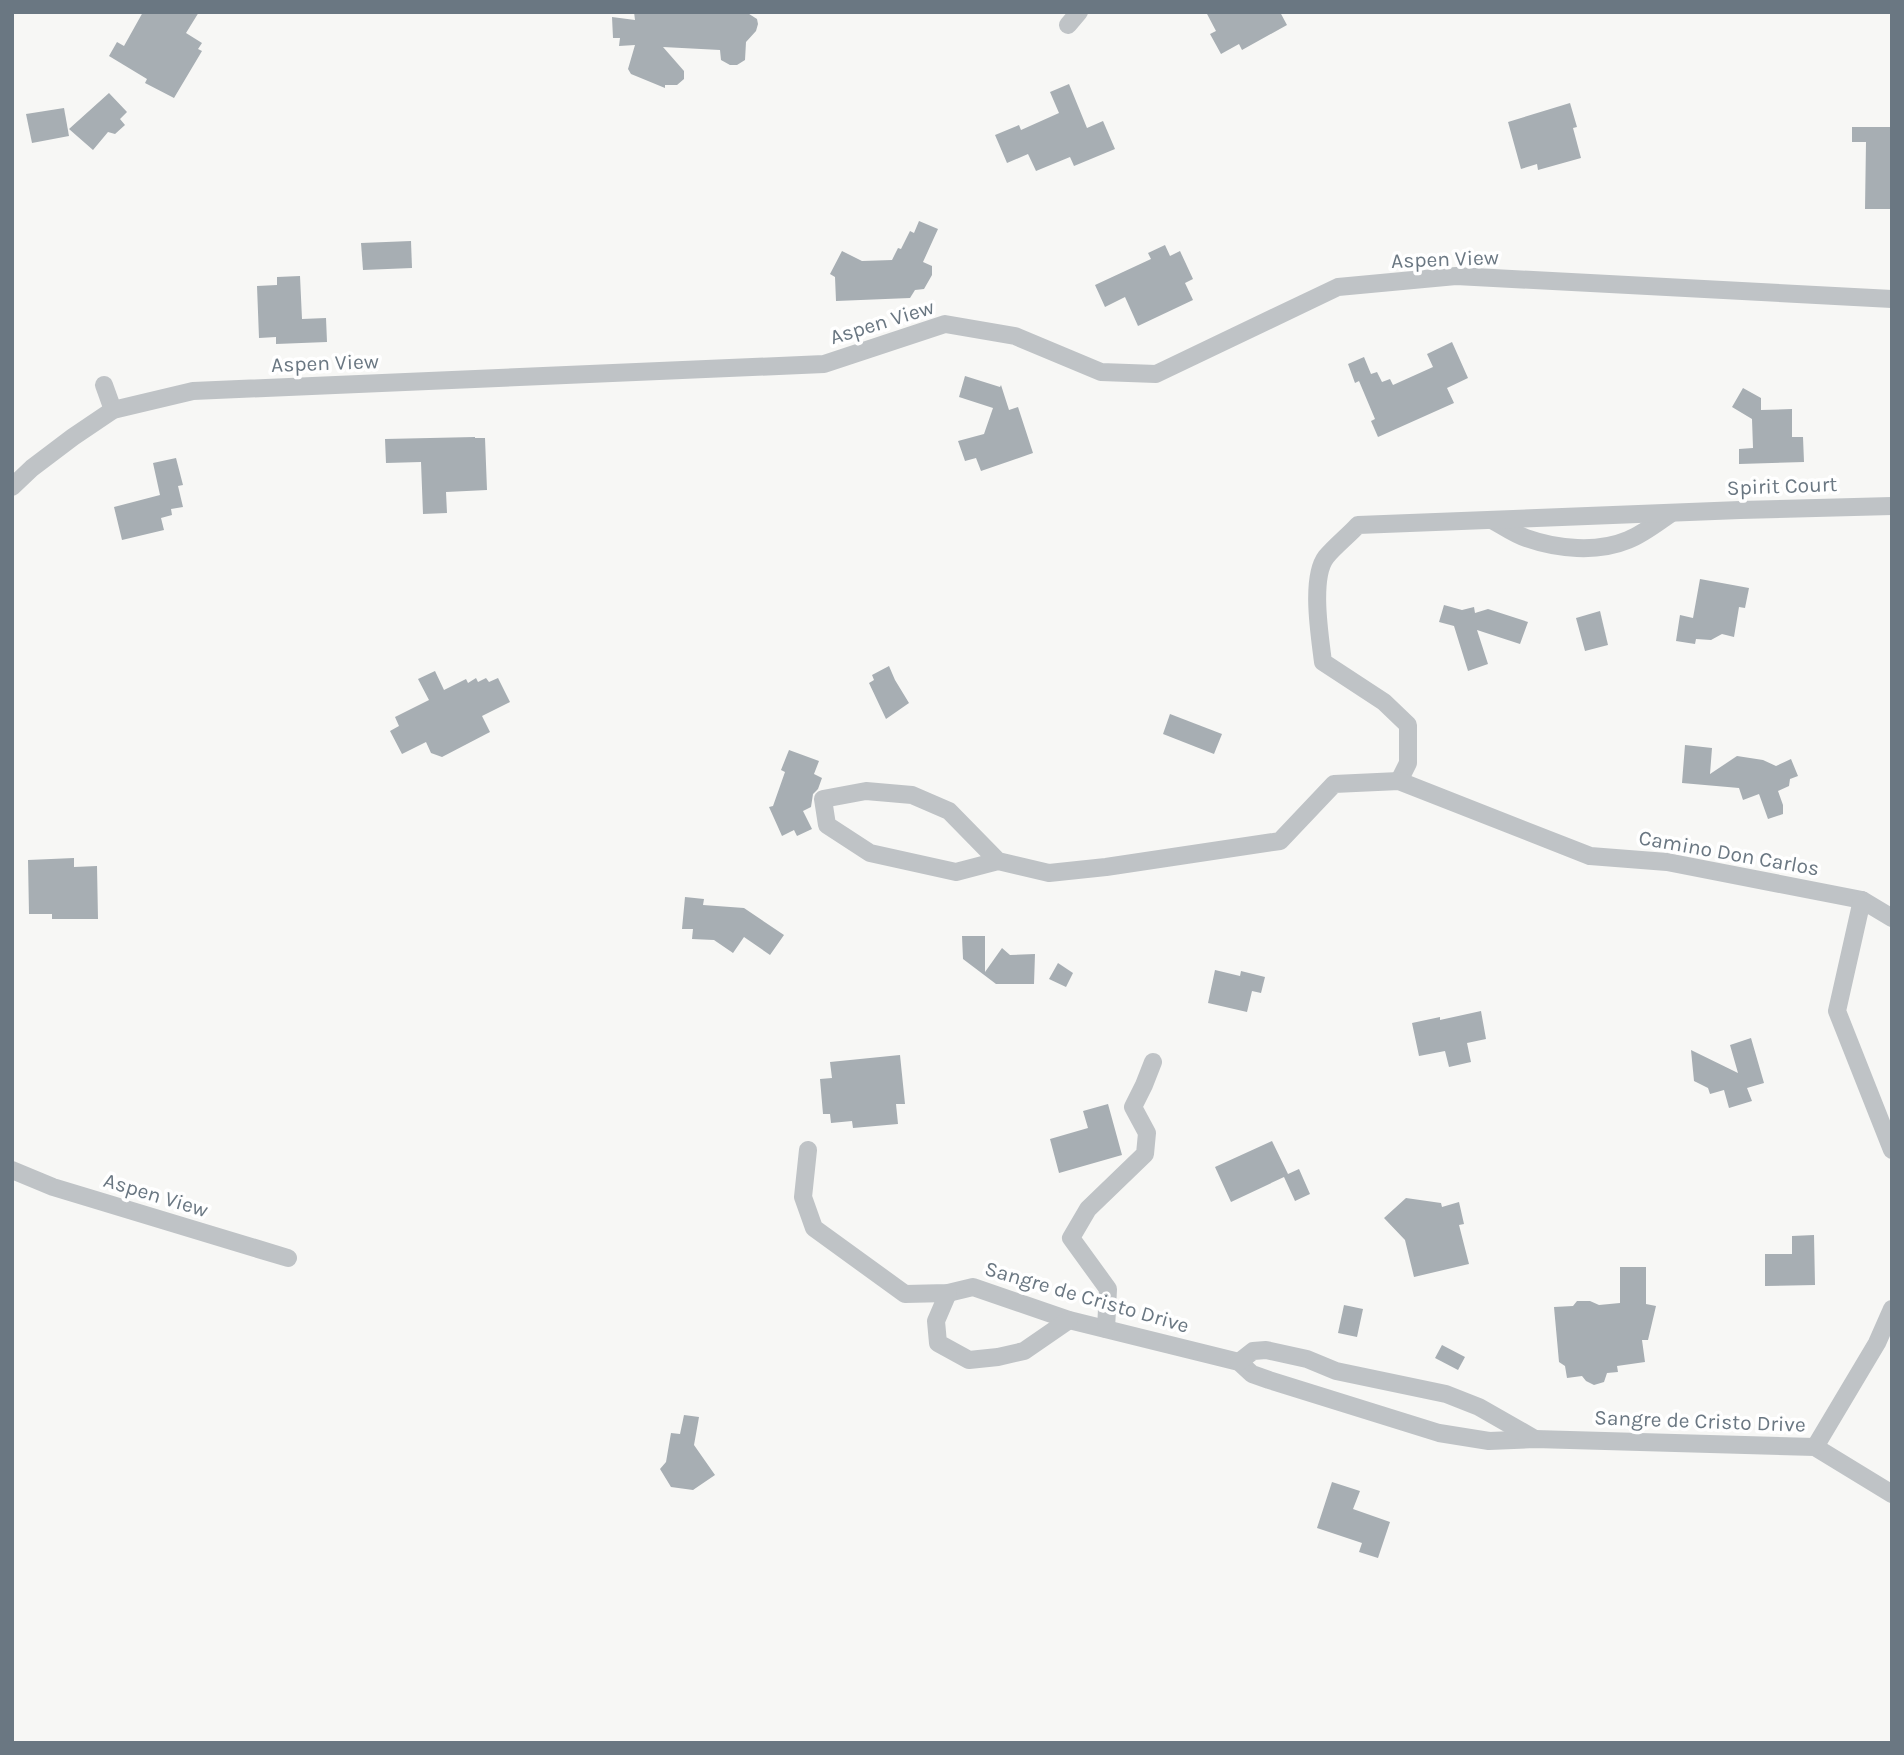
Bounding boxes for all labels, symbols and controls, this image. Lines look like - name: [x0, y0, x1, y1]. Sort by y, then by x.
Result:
- street label: Aspen View: [1391, 245, 1499, 273]
- street label: Aspen View: [827, 295, 937, 349]
- street label: Aspen View: [271, 349, 379, 377]
- street label: Spirit Court: [1726, 472, 1838, 500]
- street label: Camino Don Carlos: [1637, 825, 1821, 881]
- street label: Aspen View: [101, 1168, 211, 1222]
- street label: Sangre de Cristo Drive: [982, 1256, 1192, 1338]
- street label: Sangre de Cristo Drive: [1594, 1405, 1806, 1437]

